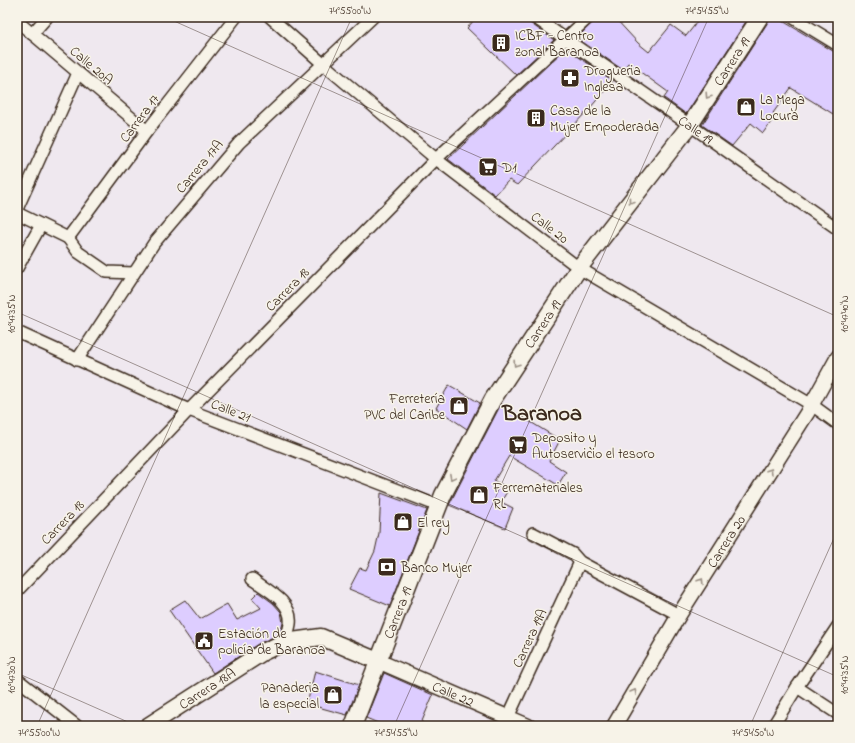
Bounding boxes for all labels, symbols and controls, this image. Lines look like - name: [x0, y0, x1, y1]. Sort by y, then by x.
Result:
- text: 74°55'00"W: [329, 4, 371, 19]
- text: 74°54'55"W: [685, 4, 729, 19]
- place label: ICBF - Centro zonal Baranoa: [515, 26, 599, 63]
- building icon: ICBF - Centro zonal Baranoa: [490, 32, 512, 54]
- street label: Carrera 19: [709, 33, 757, 90]
- street label: Calle 20A: [65, 42, 117, 91]
- place label: Drogueria Inglesa: [583, 61, 641, 99]
- pharmacy icon: Drogueria Inglesa: [559, 67, 581, 89]
- street label: Carrera 17: [115, 90, 166, 148]
- place label: La Mega Locura: [760, 90, 805, 127]
- one-way arrow: [706, 92, 713, 99]
- shop icon: La Mega Locura: [735, 96, 757, 118]
- place label: Casa de la Mujer Empoderada: [550, 101, 659, 138]
- building icon: Casa de la Mujer Empoderada: [525, 107, 547, 129]
- street label: Calle 19: [673, 111, 717, 151]
- street label: Carrera 17A: [171, 136, 229, 198]
- supermarket icon: D1: [477, 156, 499, 178]
- place label: D1: [501, 158, 517, 179]
- one-way arrow: [629, 196, 636, 203]
- street label: Calle 20: [526, 207, 572, 249]
- street label: Carrera 18: [261, 263, 315, 317]
- text: 10°47'35"N: [5, 295, 20, 333]
- text: 10°47'40"N: [838, 295, 853, 333]
- street label: Carrera 19: [520, 296, 568, 353]
- one-way arrow: [513, 360, 521, 367]
- place label: Ferretería PVC del Caribe: [364, 389, 446, 426]
- street label: Calle 21: [207, 394, 254, 429]
- shop icon: Ferretería PVC del Caribe: [448, 395, 470, 417]
- district label: Baranoa: [501, 399, 582, 431]
- place label: Deposito y Autoservicio el tesoro: [531, 428, 655, 465]
- supermarket icon: Deposito y Autoservicio el tesoro: [507, 434, 529, 456]
- one-way arrow: [766, 468, 773, 475]
- one-way arrow: [450, 473, 457, 481]
- place label: Ferremateriales RL: [492, 478, 583, 515]
- shop icon: Ferremateriales RL: [468, 484, 490, 506]
- street label: Carrera 18: [36, 496, 90, 550]
- shop icon: El rey: [392, 511, 414, 533]
- street label: Carrera 20: [702, 512, 752, 572]
- place label: El rey: [417, 513, 450, 535]
- bank icon: Banco Mujer: [376, 556, 398, 578]
- place label: Banco Mujer: [400, 558, 472, 579]
- one-way arrow: [696, 578, 703, 585]
- street label: Carrera 19: [379, 583, 419, 642]
- street label: Carrera 19A: [508, 606, 553, 672]
- place label: Estación de policía de Baranoa: [218, 624, 325, 661]
- public building icon: Estación de policía de Baranoa: [193, 630, 215, 652]
- text: 10°47'30"N: [5, 656, 20, 694]
- text: 10°47'35"N: [838, 656, 853, 694]
- street label: Carrera 18A: [175, 663, 240, 716]
- street label: Calle 22: [428, 677, 477, 713]
- place label: Panaderia la especial: [260, 678, 319, 715]
- shop icon: Panaderia la especial: [322, 684, 344, 706]
- one-way arrow: [629, 689, 636, 696]
- text: 74°55'00"W: [18, 726, 60, 741]
- text: 74°54'55"W: [374, 726, 418, 741]
- text: 74°54'50"W: [732, 726, 774, 741]

